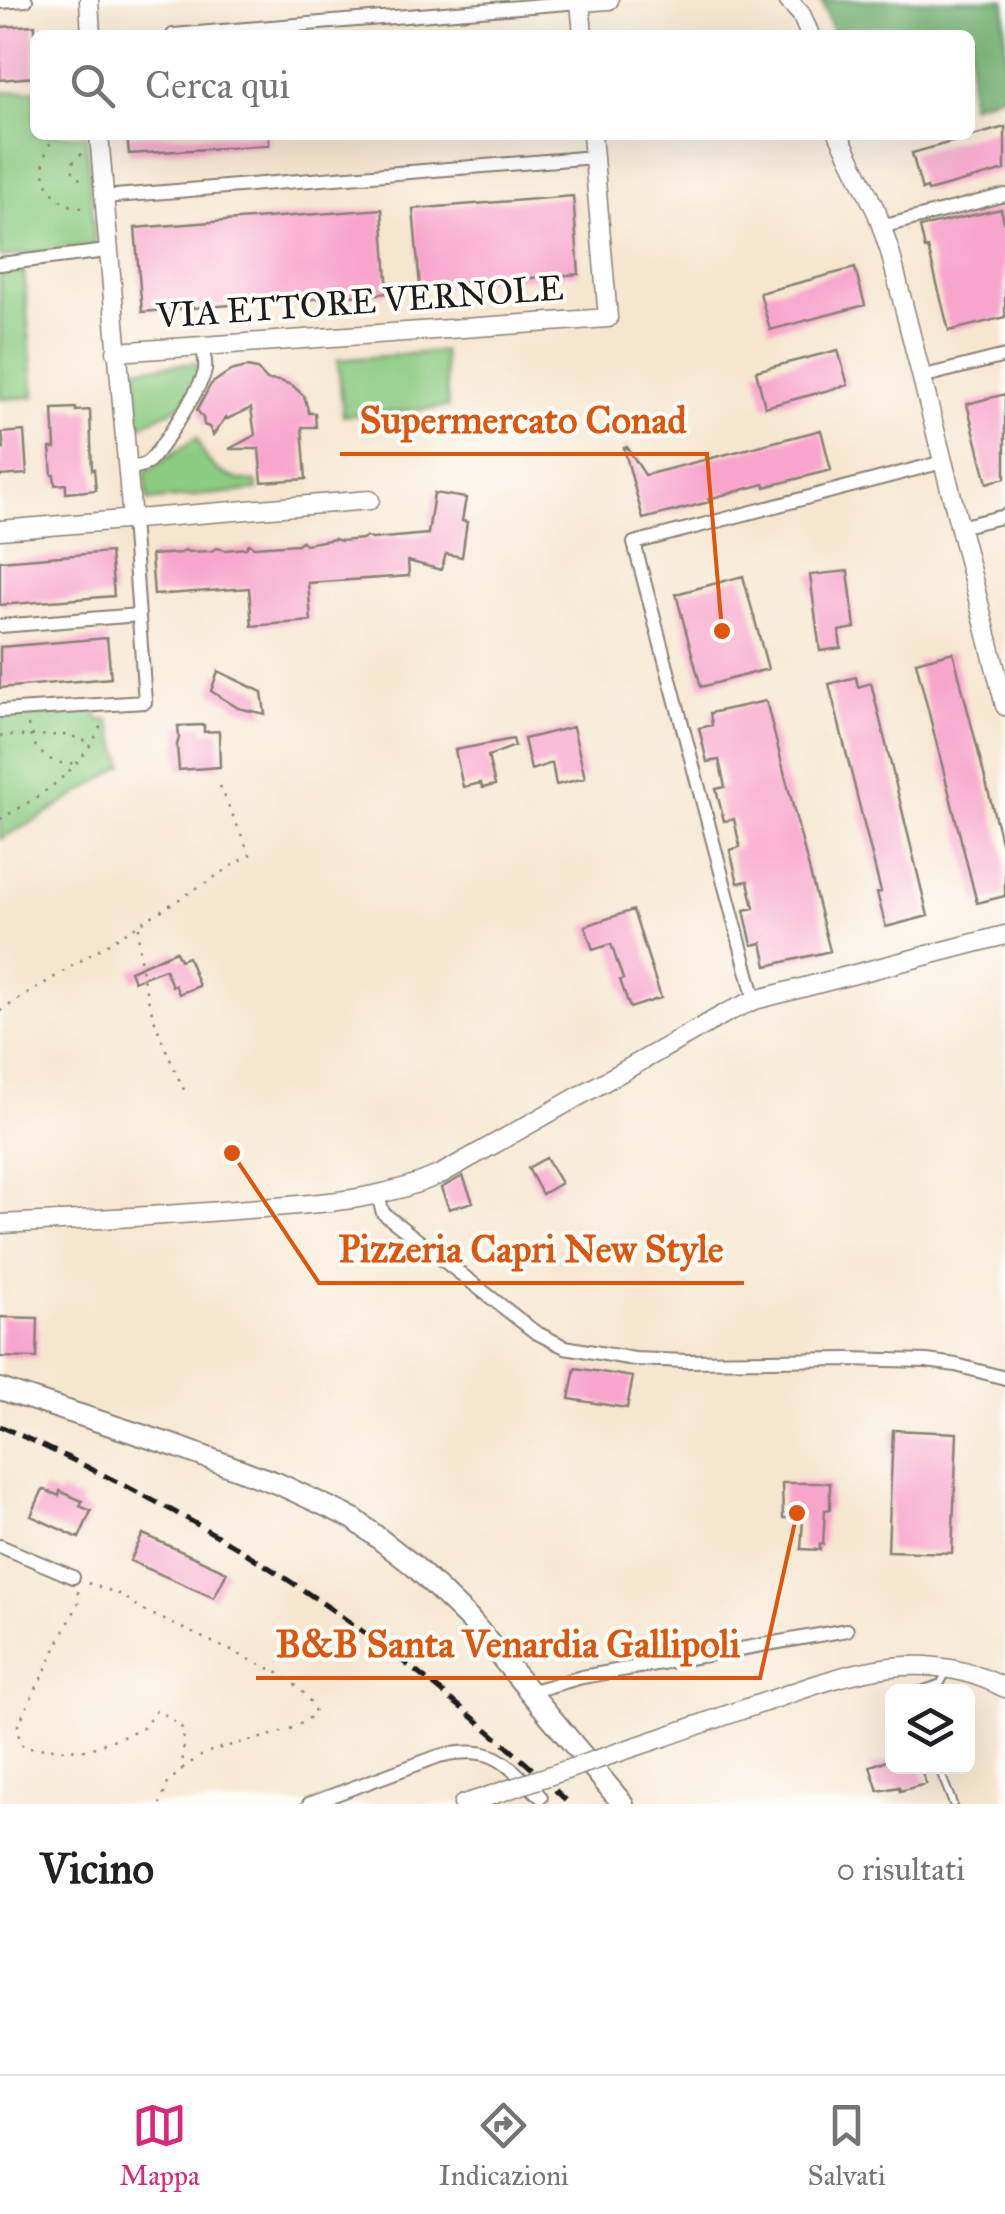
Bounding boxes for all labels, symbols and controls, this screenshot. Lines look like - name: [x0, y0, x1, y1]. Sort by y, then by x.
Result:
- search box: [30, 30, 975, 140]
- icon: search: [65, 58, 120, 113]
- text: Cerca qui: [145, 62, 290, 108]
- street label: VIA ETTORE VERNOLE: [154, 266, 565, 338]
- callout: Supermercato Conad: [340, 386, 707, 454]
- text: Supermercato Conad: [359, 397, 687, 443]
- callout: Pizzeria Capri New Style: [319, 1215, 744, 1283]
- text: Pizzeria Capri New Style: [338, 1226, 724, 1272]
- callout: B&B Santa Venardia Gallipoli: [256, 1610, 760, 1678]
- text: B&B Santa Venardia Gallipoli: [276, 1621, 741, 1667]
- map controls: [885, 1684, 975, 1774]
- button: layers: [885, 1684, 975, 1774]
- text: Vicino: [40, 1843, 154, 1895]
- text: 0 risultati: [836, 1850, 965, 1889]
- tab: Mappa: [119, 2098, 200, 2193]
- tab: Indicazioni: [439, 2098, 569, 2193]
- tab: Salvati: [808, 2098, 886, 2193]

